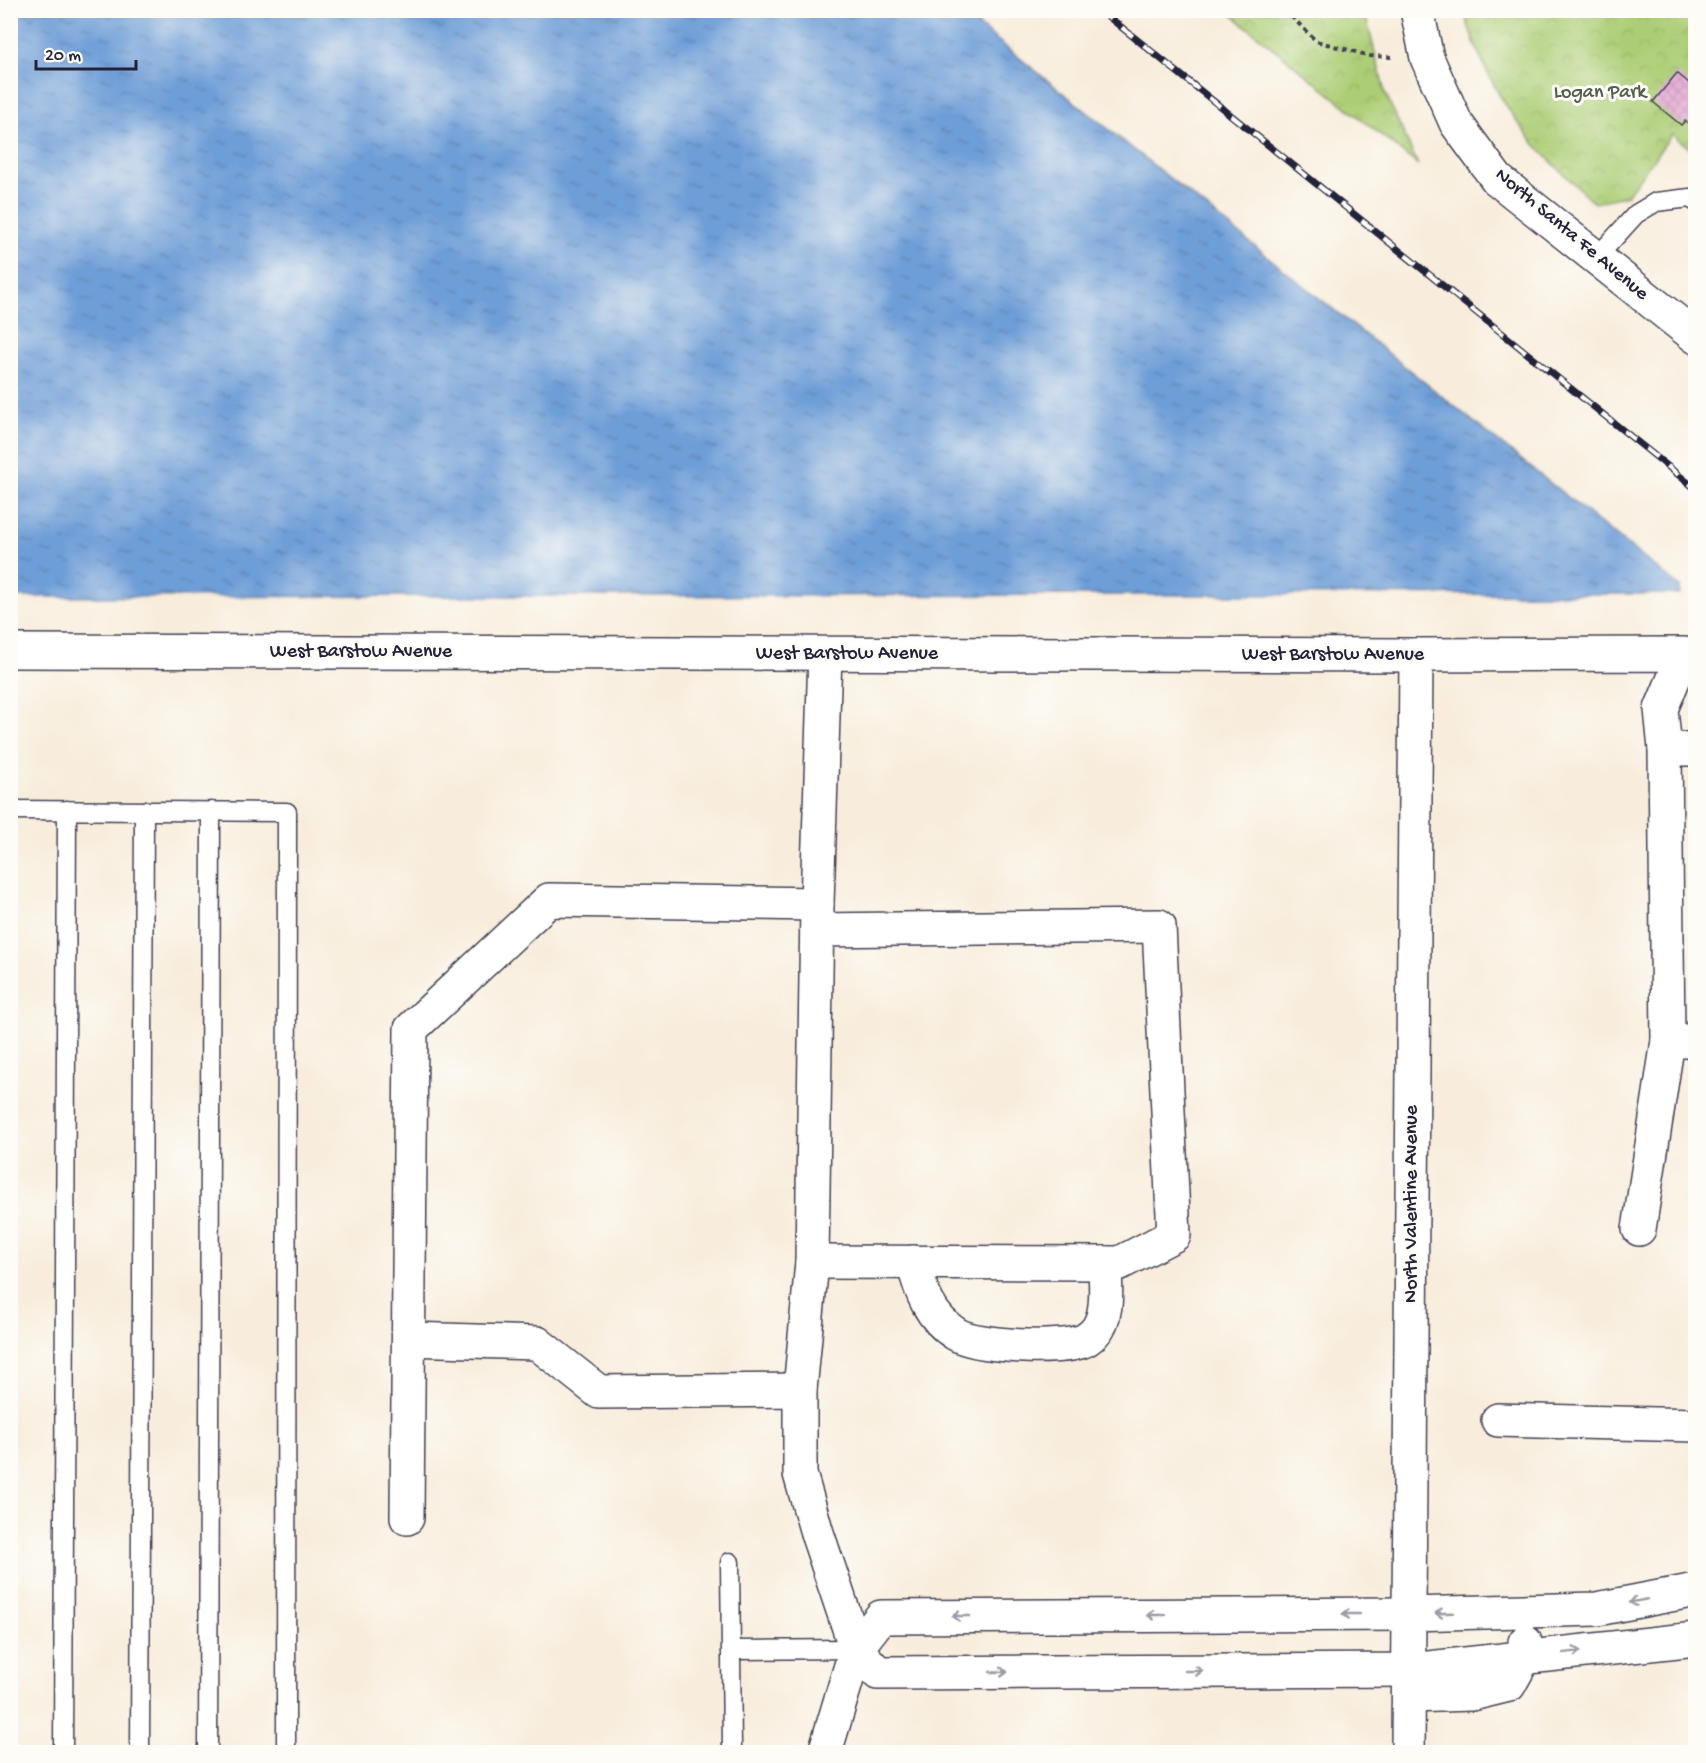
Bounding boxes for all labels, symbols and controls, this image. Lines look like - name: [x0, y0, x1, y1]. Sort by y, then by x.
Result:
- scale bar: [36, 33, 136, 71]
- text: 20 m: [45, 46, 81, 67]
- park label: Logan Park: [1554, 82, 1648, 105]
- street label: North Santa Fe Avenue: [1489, 164, 1653, 306]
- street label: West Barstow Avenue: [270, 641, 453, 664]
- street label: West Barstow Avenue: [756, 643, 939, 666]
- street label: West Barstow Avenue: [1242, 644, 1425, 667]
- street label: North Valentine Avenue: [1401, 1104, 1424, 1303]
- one-way arrow: [1629, 1596, 1648, 1607]
- one-way arrow: [1434, 1607, 1454, 1618]
- one-way arrow: [1341, 1608, 1361, 1620]
- one-way arrow: [1146, 1609, 1166, 1621]
- one-way arrow: [951, 1611, 971, 1622]
- one-way arrow: [1562, 1646, 1582, 1657]
- one-way arrow: [1184, 1665, 1204, 1677]
- one-way arrow: [989, 1666, 1009, 1678]

